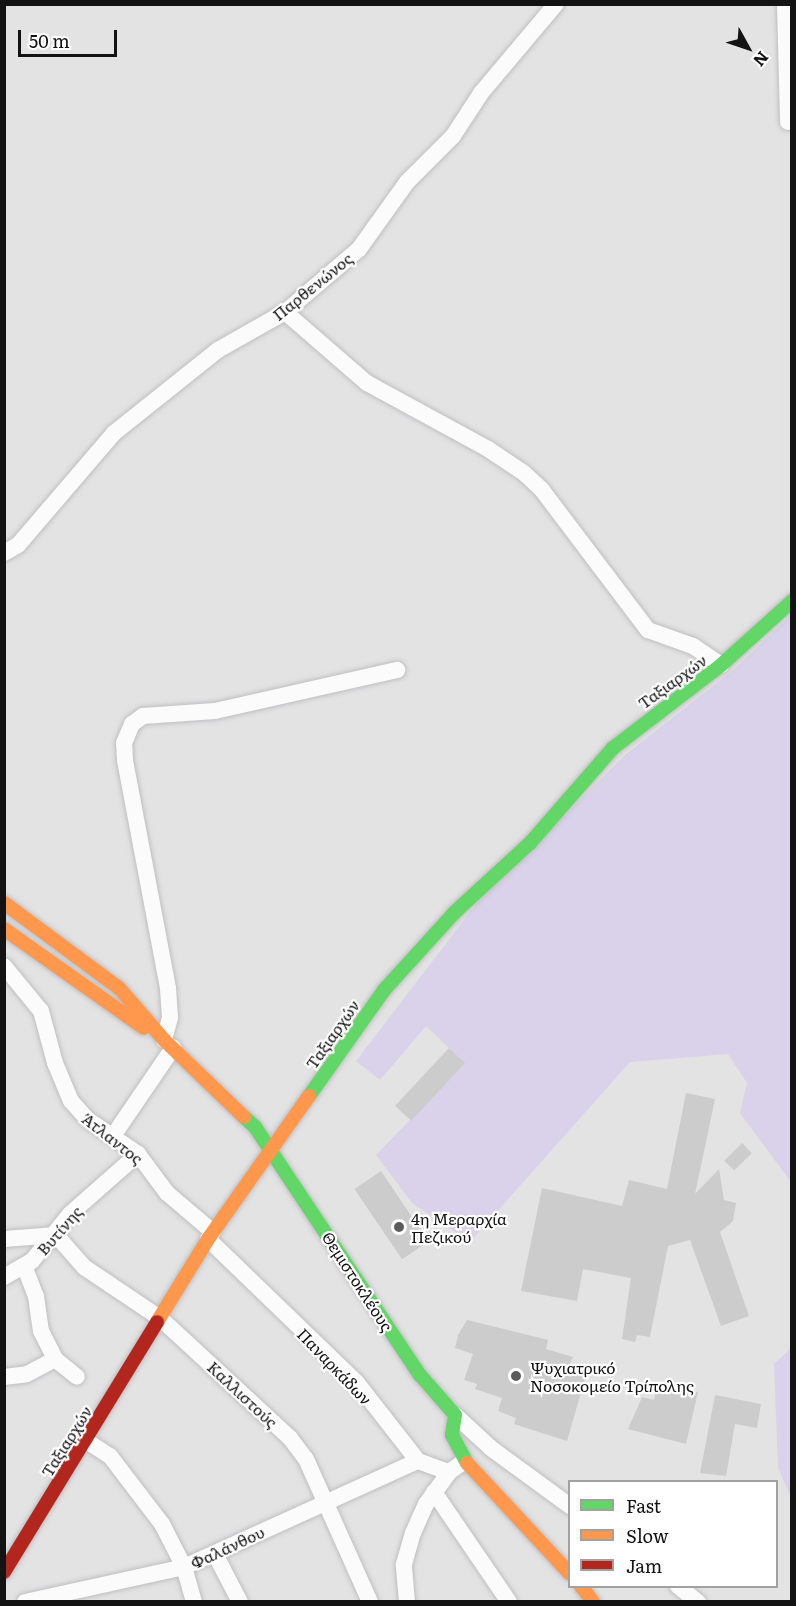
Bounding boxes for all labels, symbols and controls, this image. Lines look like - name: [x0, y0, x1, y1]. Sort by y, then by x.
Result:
- scale bar: [21, 18, 120, 56]
- north arrow: [718, 18, 778, 78]
- text: 50 m: [29, 27, 70, 54]
- text: N: [748, 47, 775, 72]
- street label: Παρθενώνος: [268, 248, 356, 324]
- street label: Ταξιαρχών: [634, 650, 710, 712]
- street label: Ταξιαρχών: [301, 996, 363, 1072]
- street label: Άτλαντος: [79, 1108, 147, 1168]
- street label: Βυτίνης: [32, 1201, 86, 1259]
- place label: 4η Μεραρχία Πεζικού: [411, 1208, 507, 1246]
- marker: 4η Μεραρχία Πεζικού: [392, 1220, 406, 1234]
- street label: Θεμιστοκλέους: [319, 1228, 397, 1334]
- street label: Παναρκάδων: [294, 1324, 376, 1408]
- street label: Καλλιστούς: [204, 1357, 282, 1431]
- place label: Ψυχιατρικό Νοσοκομείο Τρίπολης: [530, 1357, 694, 1395]
- marker: Ψυχιατρικό Νοσοκομείο Τρίπολης: [507, 1367, 525, 1385]
- street label: Ταξιαρχών: [37, 1402, 95, 1480]
- legend: [568, 1480, 778, 1588]
- text: Fast: [626, 1492, 661, 1519]
- street label: Φαλάνθου: [187, 1522, 267, 1572]
- text: Slow: [626, 1522, 668, 1549]
- text: Jam: [626, 1552, 662, 1579]

